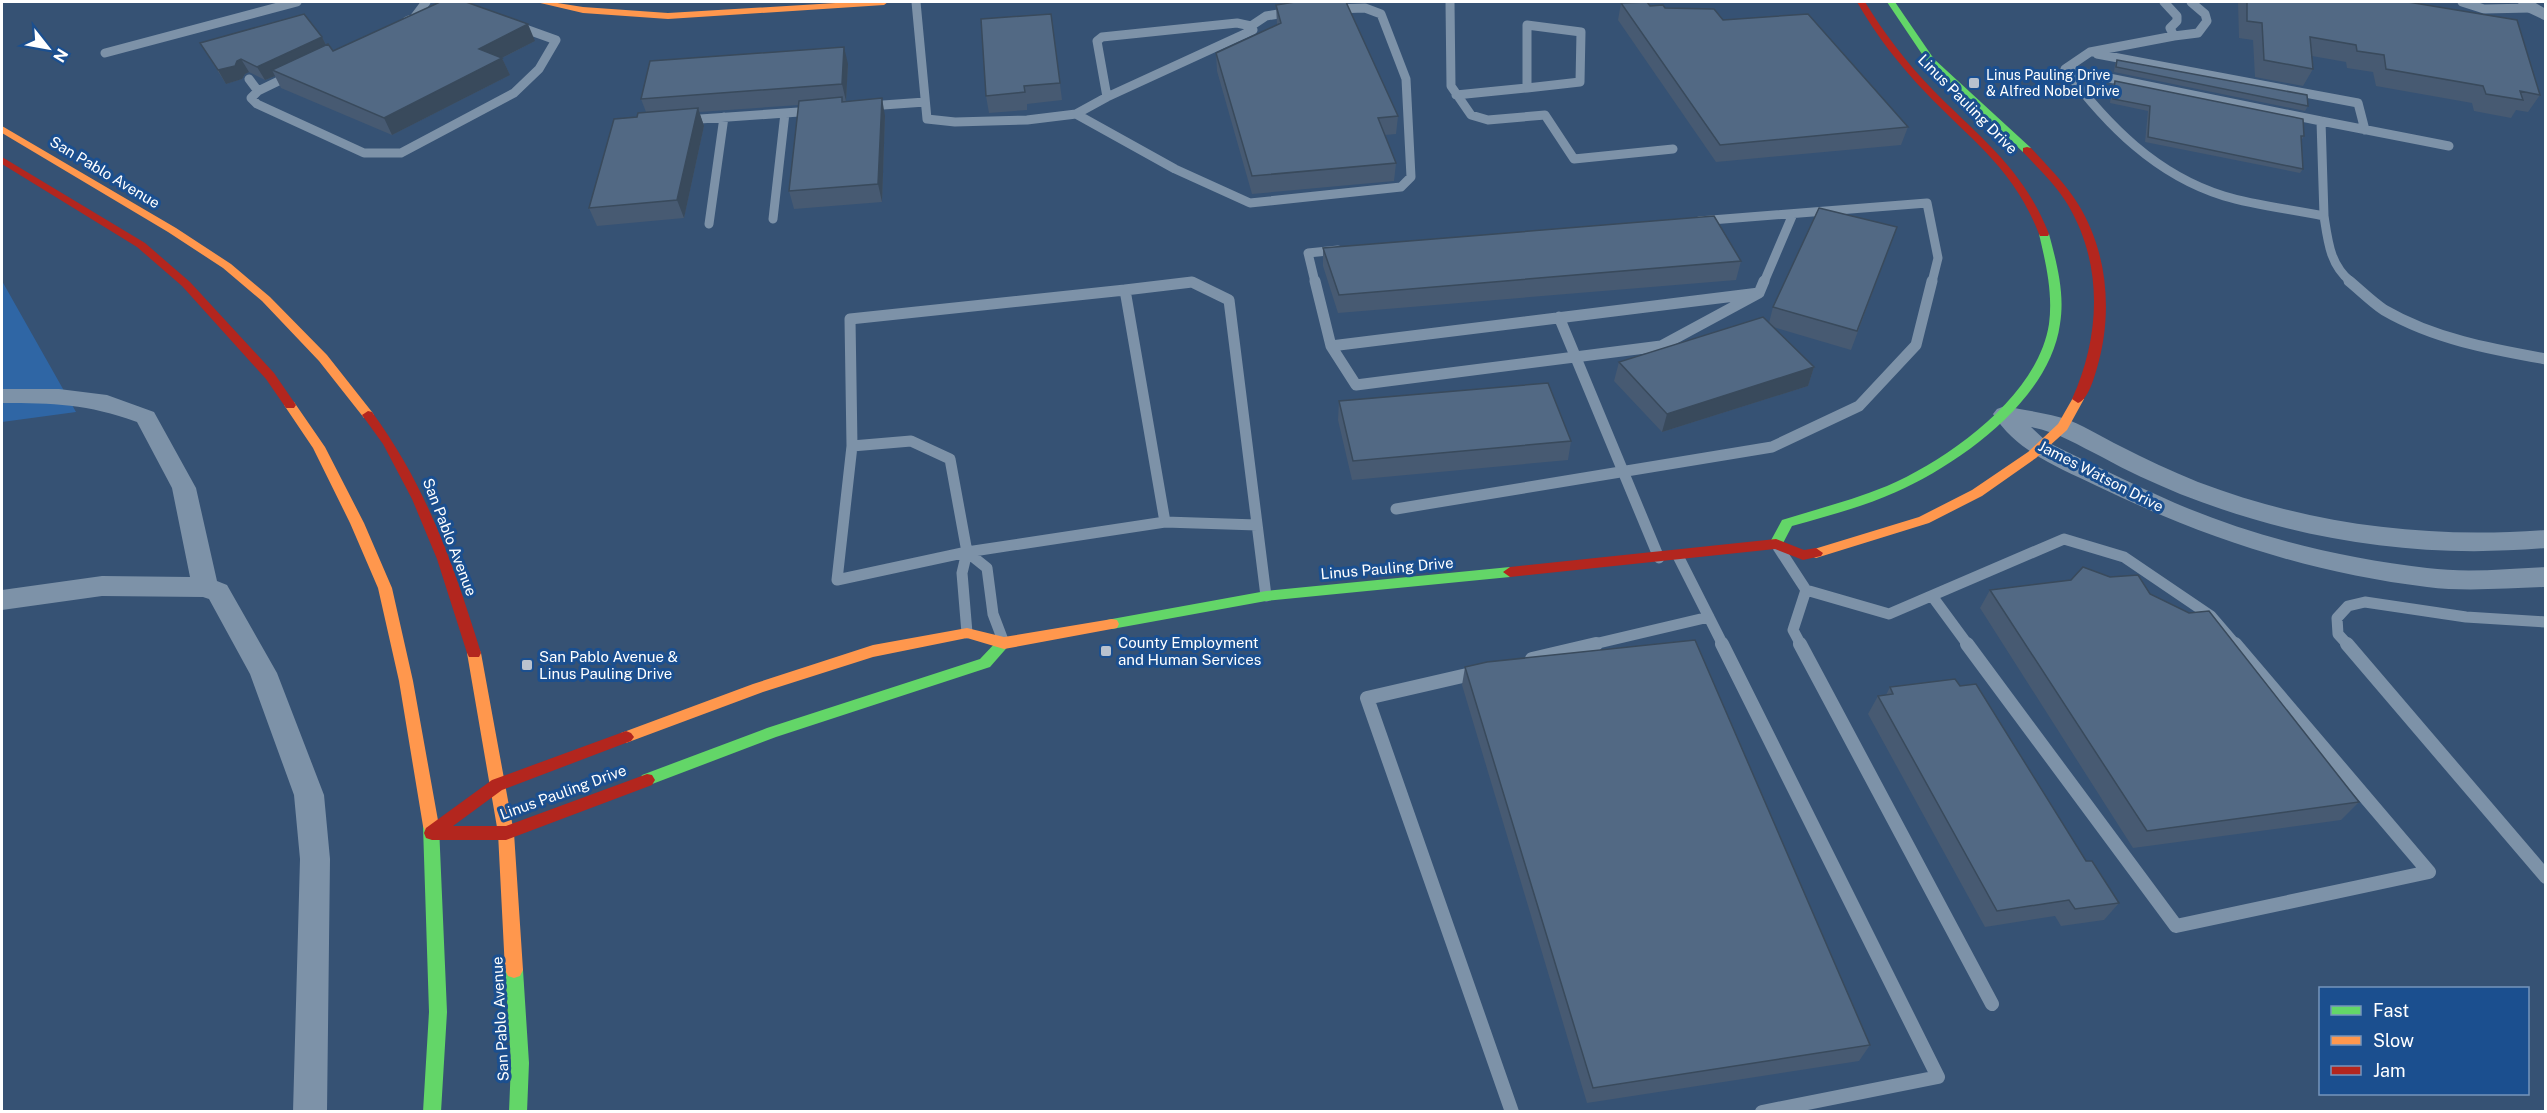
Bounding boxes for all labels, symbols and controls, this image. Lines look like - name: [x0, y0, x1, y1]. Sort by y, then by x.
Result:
- north arrow: [18, 18, 78, 78]
- text: N: [49, 45, 72, 66]
- street label: Linus Pauling Drive: [1915, 51, 2021, 157]
- place label: Linus Pauling Drive & Alfred Nobel Drive: [1986, 67, 2120, 99]
- marker: Linus Pauling Drive & Alfred Nobel Drive: [1967, 76, 1981, 90]
- street label: San Pablo Avenue: [47, 133, 163, 211]
- street label: James Watson Drive: [2036, 437, 2166, 515]
- street label: San Pablo Avenue: [420, 476, 480, 598]
- street label: Linus Pauling Drive: [1320, 554, 1454, 582]
- place label: County Employment and Human Services: [1118, 634, 1261, 668]
- marker: County Employment and Human Services: [1099, 644, 1113, 658]
- place label: San Pablo Avenue & Linus Pauling Drive: [539, 648, 678, 682]
- marker: San Pablo Avenue & Linus Pauling Drive: [520, 658, 534, 672]
- street label: Linus Pauling Drive: [497, 761, 629, 823]
- street label: San Pablo Avenue: [488, 956, 512, 1082]
- legend: [2319, 987, 2529, 1095]
- text: Fast: [2373, 1000, 2409, 1021]
- text: Slow: [2373, 1030, 2414, 1051]
- text: Jam: [2373, 1060, 2406, 1081]

